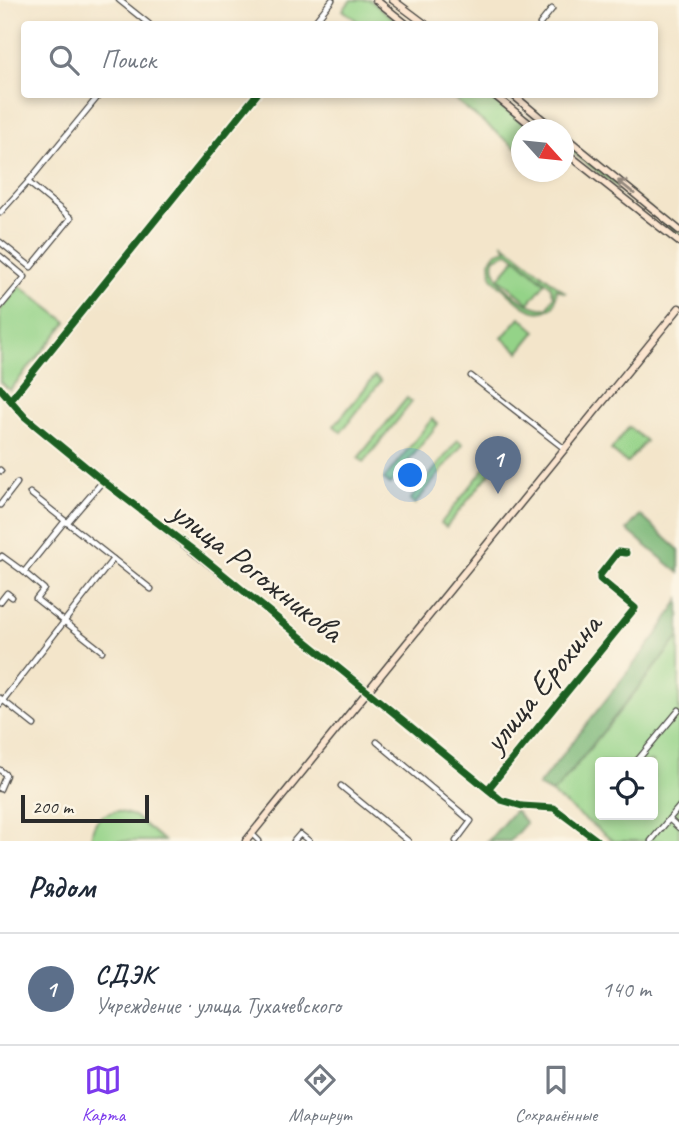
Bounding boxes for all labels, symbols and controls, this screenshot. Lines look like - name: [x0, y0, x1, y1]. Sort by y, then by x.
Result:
- search box: [21, 21, 658, 98]
- icon: search: [45, 41, 83, 79]
- text: Поиск: [101, 43, 156, 76]
- north arrow: [511, 119, 574, 182]
- one-way arrow: [617, 179, 635, 195]
- pin: 1: [475, 436, 521, 494]
- your location: [393, 458, 427, 492]
- street label: улица Рогожникова: [161, 489, 353, 652]
- street label: улица Ерохина: [472, 603, 612, 762]
- map controls: [595, 757, 658, 820]
- button: locate: [595, 757, 658, 820]
- scale bar: [21, 792, 149, 824]
- text: 200 m: [32, 795, 73, 819]
- text: Рядом: [28, 868, 95, 906]
- text: СДЭК: [95, 958, 155, 991]
- text: 1: [46, 975, 56, 1004]
- text: 140 m: [602, 975, 651, 1004]
- text: Учреждение · улица Тухачевского: [95, 991, 341, 1020]
- tab: Карта: [82, 1061, 125, 1127]
- tab: Маршрут: [289, 1061, 351, 1127]
- tab: Сохранённые: [515, 1061, 597, 1127]

